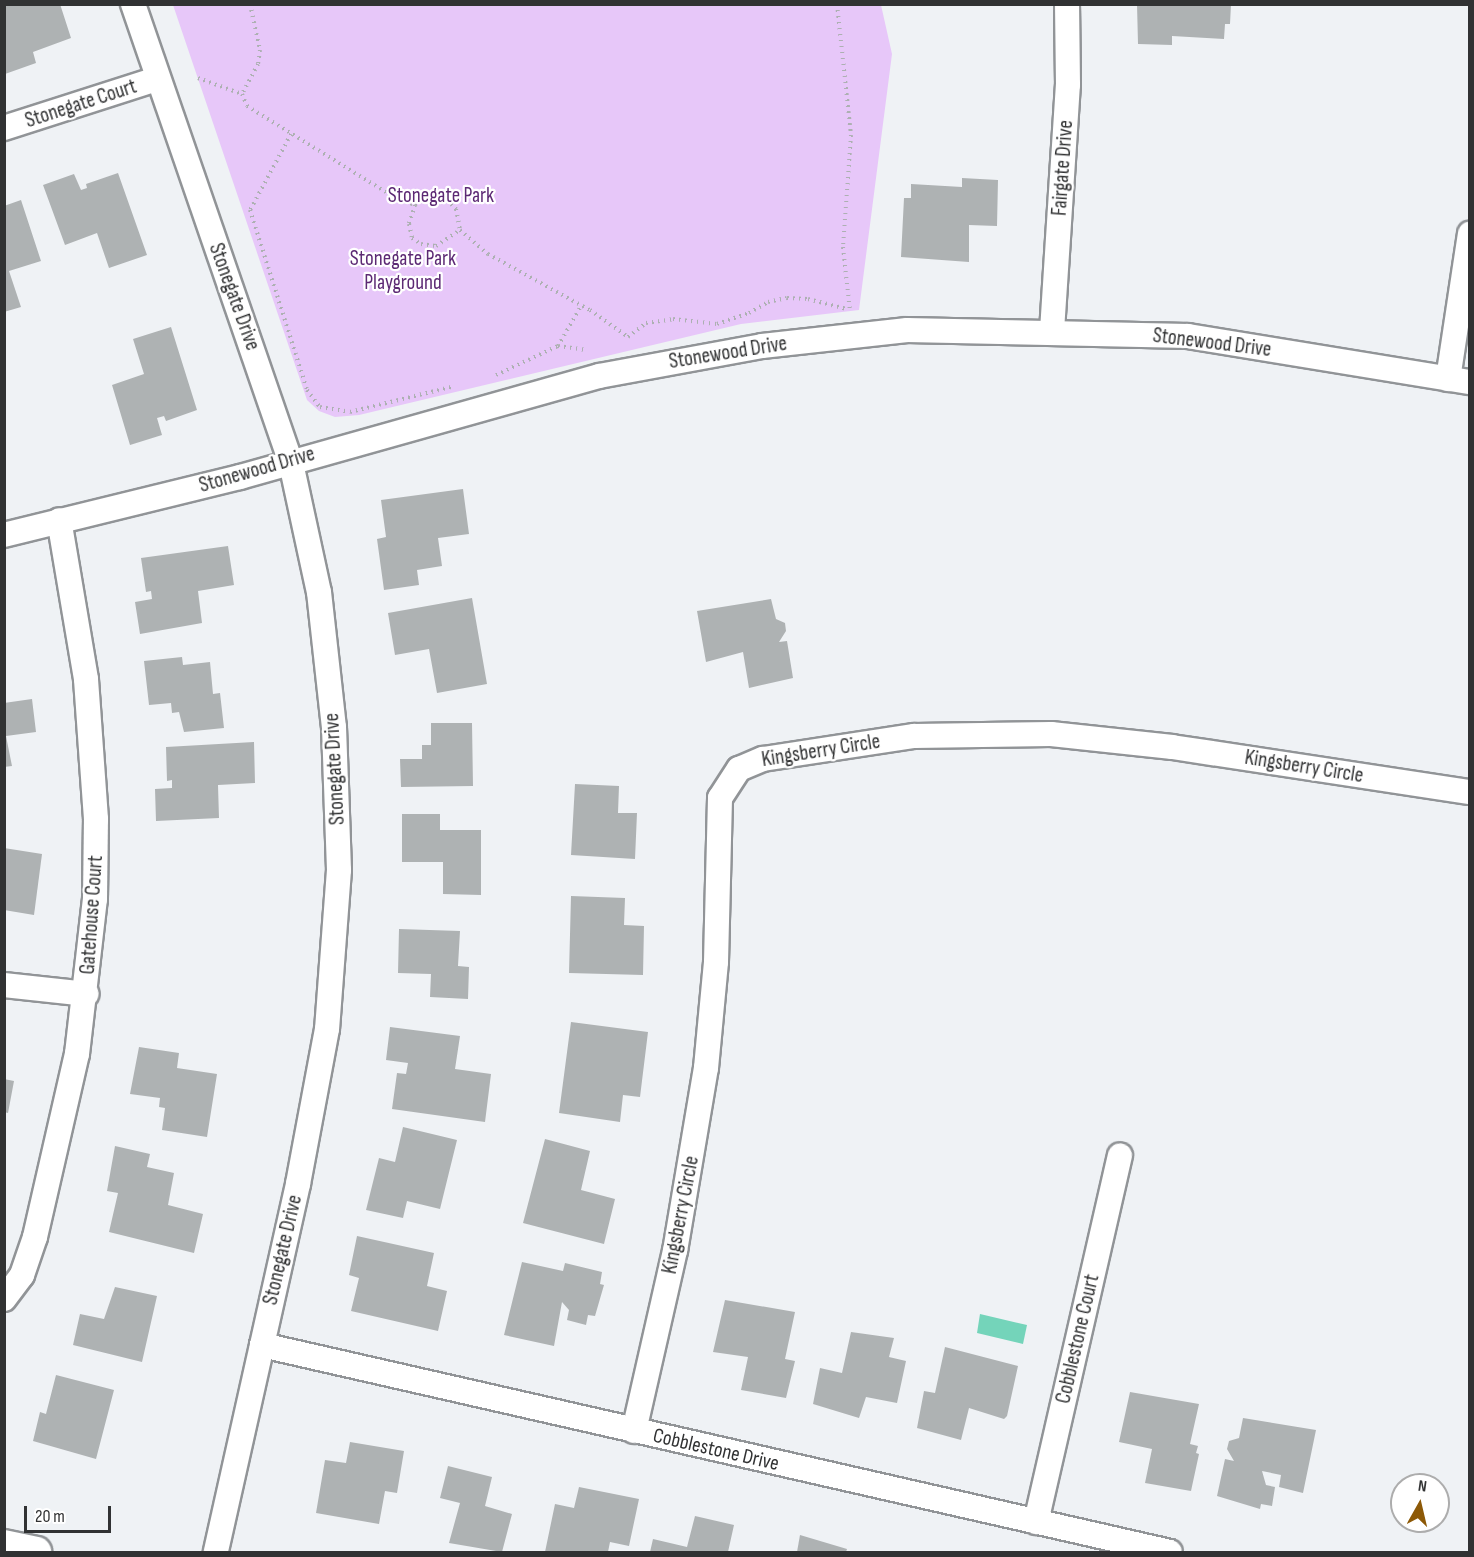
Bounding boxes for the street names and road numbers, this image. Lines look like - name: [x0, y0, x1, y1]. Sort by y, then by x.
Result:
- street label: Stonegate Court: [22, 74, 140, 134]
- street label: Fairgate Drive: [1047, 119, 1079, 217]
- street label: Stonegate Drive: [203, 240, 265, 354]
- street label: Stonewood Drive: [1151, 323, 1273, 363]
- street label: Stonewood Drive: [667, 331, 789, 375]
- street label: Stonewood Drive: [196, 441, 318, 499]
- street label: Stonegate Drive: [319, 712, 351, 826]
- street label: Kingsberry Circle: [760, 729, 882, 773]
- street label: Kingsberry Circle: [1243, 745, 1365, 789]
- street label: Gatehouse Court: [75, 855, 109, 975]
- street label: Kingsberry Circle: [657, 1154, 705, 1276]
- street label: Stonegate Drive: [258, 1192, 308, 1308]
- street label: Cobblestone Court: [1051, 1272, 1105, 1406]
- street label: Cobblestone Drive: [651, 1423, 781, 1477]

